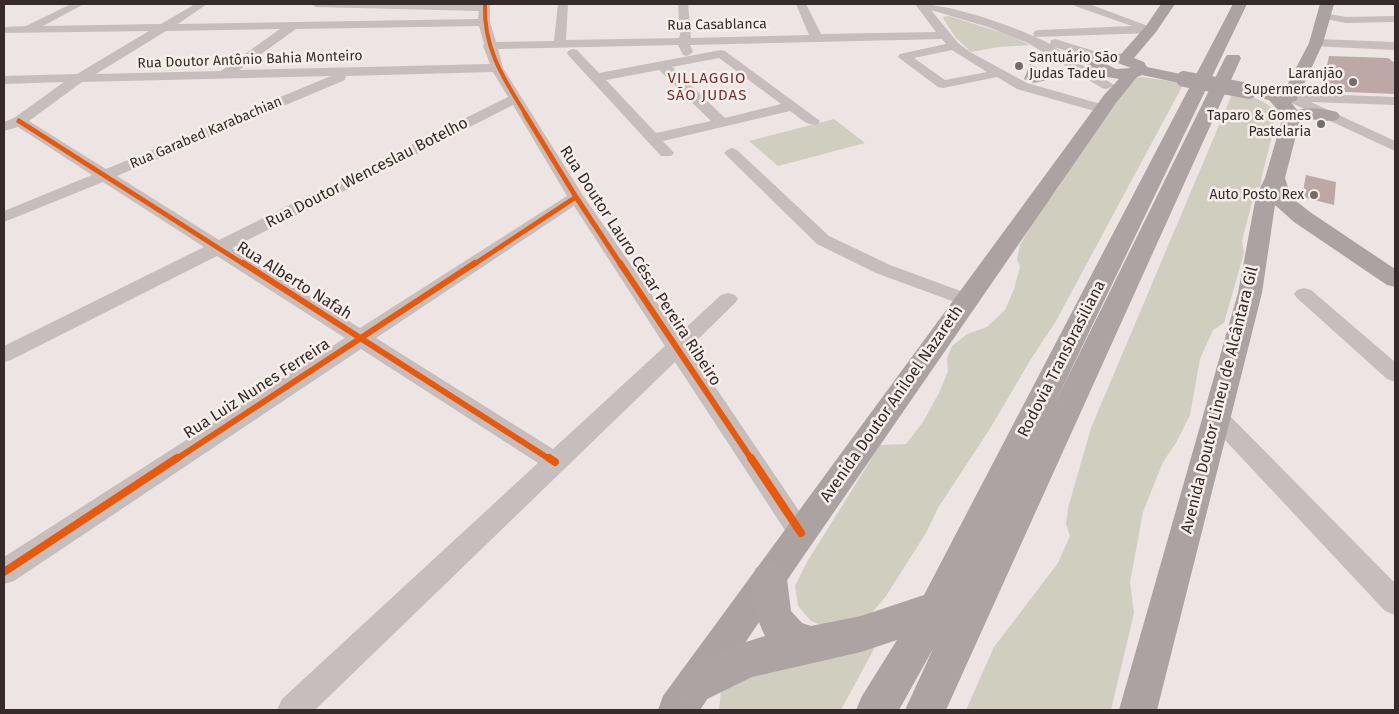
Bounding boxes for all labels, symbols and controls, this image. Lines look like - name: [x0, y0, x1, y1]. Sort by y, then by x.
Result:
- street label: Rua Casablanca: [667, 16, 767, 34]
- street label: Rua Doutor Antônio Bahia Monteiro: [137, 48, 363, 72]
- place label: Santuário São Judas Tadeu: [1029, 50, 1118, 82]
- marker: Santuário São Judas Tadeu: [1013, 60, 1025, 72]
- place label: Laranjão Supermercados: [1244, 66, 1343, 98]
- district label: VILLAGGIO SÃO JUDAS: [666, 70, 748, 105]
- marker: Laranjão Supermercados: [1347, 76, 1359, 88]
- street label: Rua Garabed Karabachian: [127, 93, 285, 173]
- place label: Taparo & Gomes Pastelaria: [1207, 108, 1311, 140]
- street label: Rua Doutor Wenceslau Botelho: [263, 113, 471, 233]
- marker: Taparo & Gomes Pastelaria: [1315, 118, 1327, 130]
- street label: Rua Doutor Lauro César Pereira Ribeiro: [555, 142, 725, 390]
- place label: Auto Posto Rex: [1209, 187, 1304, 203]
- marker: Auto Posto Rex: [1308, 189, 1320, 201]
- street label: Rua Alberto Nafah: [233, 238, 355, 324]
- street label: Avenida Doutor Lineu de Alcântara Gil: [1177, 264, 1263, 536]
- street label: Rodovia Transbrasiliana: [1014, 277, 1110, 441]
- street label: Avenida Doutor Aniloel Nazareth: [817, 302, 967, 506]
- street label: Rua Luiz Nunes Ferreira: [180, 335, 334, 443]

